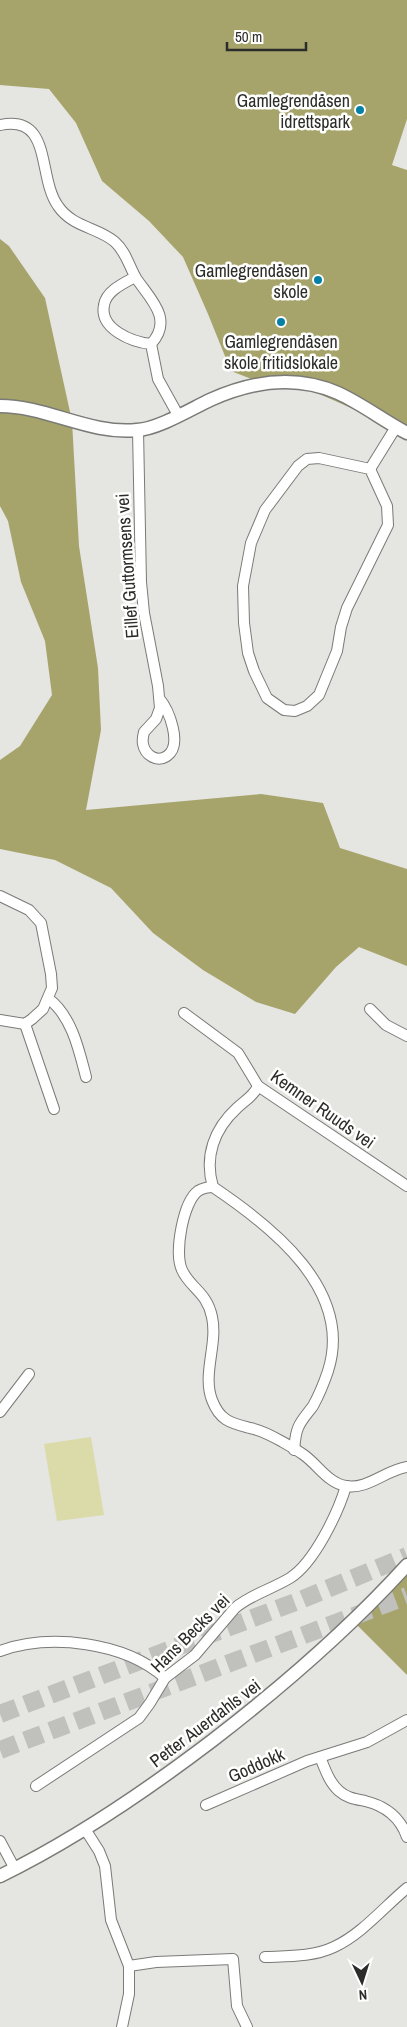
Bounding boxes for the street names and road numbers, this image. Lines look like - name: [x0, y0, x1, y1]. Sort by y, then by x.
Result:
- street label: Eillef Guttormsens vei: [109, 493, 145, 639]
- street label: Kemner Ruuds vei: [266, 1064, 380, 1154]
- street label: Hans Becks vei: [145, 1588, 235, 1678]
- street label: Petter Auerdahls vei: [144, 1673, 266, 1773]
- street label: Goddokk: [224, 1741, 289, 1788]

